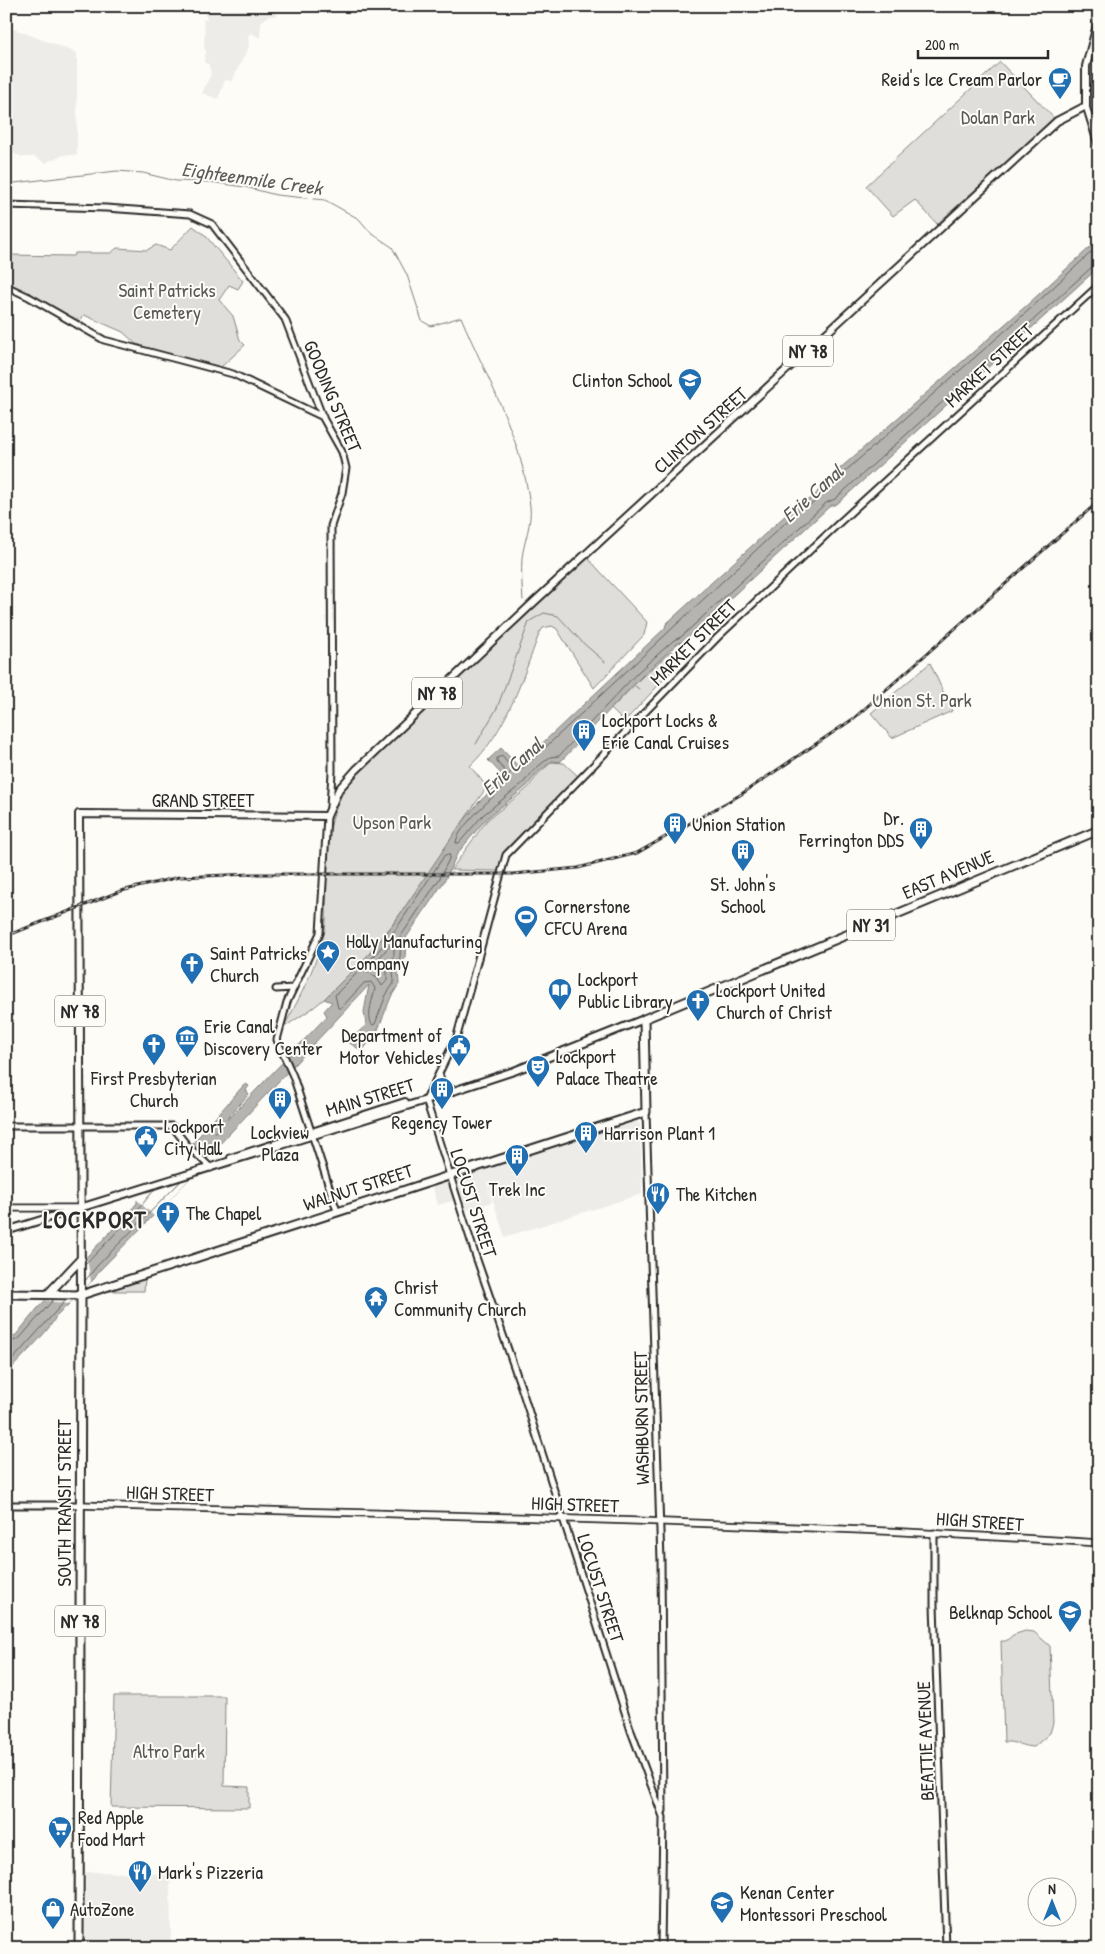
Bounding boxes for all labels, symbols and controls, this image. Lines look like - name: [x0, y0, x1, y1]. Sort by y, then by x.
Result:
- scale bar: [918, 28, 1048, 60]
- text: 200 m: [925, 34, 959, 55]
- place label: Reid's Ice Cream Parlor: [882, 66, 1043, 92]
- cafe icon: Reid's Ice Cream Parlor: [1047, 66, 1073, 100]
- park label: Dolan Park: [961, 104, 1035, 130]
- water label: Eighteenmile Creek: [180, 155, 326, 202]
- park label: Saint Patricks Cemetery: [118, 277, 216, 325]
- street label: MARKET STREET: [939, 316, 1040, 413]
- street label: GOODING STREET: [298, 336, 369, 457]
- road number: NY 78: [783, 336, 833, 366]
- place label: Clinton School: [572, 367, 673, 393]
- school or university icon: Clinton School: [677, 367, 703, 401]
- street label: CLINTON STREET: [647, 380, 753, 479]
- water label: Erie Canal: [775, 457, 850, 528]
- street label: MARKET STREET: [644, 592, 743, 691]
- road number: NY 78: [412, 678, 462, 708]
- park label: Union St. Park: [872, 687, 972, 713]
- place label: Lockport Locks & Erie Canal Cruises: [602, 707, 729, 755]
- building icon: Lockport Locks & Erie Canal Cruises: [571, 718, 597, 752]
- water label: Erie Canal: [475, 730, 550, 801]
- street label: GRAND STREET: [152, 787, 255, 813]
- place label: Dr. Ferrington DDS: [798, 805, 904, 853]
- park label: Upson Park: [353, 809, 431, 835]
- building icon: Union Station: [662, 811, 688, 845]
- place label: Union Station: [692, 811, 786, 837]
- building icon: Dr. Ferrington DDS: [908, 816, 934, 850]
- building icon: St. John's School: [730, 838, 756, 872]
- street label: EAST AVENUE: [898, 843, 998, 905]
- place label: St. John's School: [710, 871, 776, 919]
- place label: Cornerstone CFCU Arena: [544, 893, 631, 941]
- sports icon: Cornerstone CFCU Arena: [513, 904, 539, 938]
- road number: NY 31: [847, 910, 895, 940]
- place label: Holly Manufacturing Company: [346, 928, 482, 976]
- place icon: Holly Manufacturing Company: [315, 939, 341, 973]
- place label: Saint Patricks Church: [210, 940, 307, 988]
- church icon: Saint Patricks Church: [179, 951, 205, 985]
- place label: Lockport Public Library: [578, 966, 673, 1014]
- library icon: Lockport Public Library: [547, 977, 573, 1011]
- place label: Lockport United Church of Christ: [716, 977, 832, 1025]
- church icon: Lockport United Church of Christ: [685, 988, 711, 1022]
- road number: NY 78: [55, 996, 105, 1026]
- place label: Erie Canal Discovery Center: [204, 1013, 323, 1061]
- place label: Department of Motor Vehicles: [339, 1022, 442, 1070]
- museum icon: Erie Canal Discovery Center: [174, 1024, 200, 1058]
- church icon: First Presbyterian Church: [141, 1032, 167, 1066]
- public building icon: Department of Motor Vehicles: [446, 1033, 472, 1067]
- place label: Lockport Palace Theatre: [556, 1043, 658, 1091]
- theatre icon: Lockport Palace Theatre: [525, 1054, 551, 1088]
- place label: First Presbyterian Church: [90, 1065, 217, 1113]
- street label: MAIN STREET: [322, 1071, 419, 1123]
- building icon: Regency Tower: [429, 1076, 455, 1110]
- building icon: Lockview Plaza: [267, 1086, 293, 1120]
- place label: Regency Tower: [392, 1109, 493, 1135]
- place label: Lockport City Hall: [164, 1113, 224, 1161]
- place label: Lockview Plaza: [251, 1119, 309, 1167]
- building icon: Harrison Plant 1: [573, 1120, 599, 1154]
- place label: Harrison Plant 1: [604, 1120, 715, 1146]
- public building icon: Lockport City Hall: [133, 1124, 159, 1158]
- building icon: Trek Inc: [504, 1143, 530, 1177]
- street label: LOCUST STREET: [444, 1146, 504, 1262]
- street label: WALNUT STREET: [300, 1157, 417, 1217]
- place label: Trek Inc: [489, 1176, 546, 1202]
- restaurant icon: The Kitchen: [645, 1181, 671, 1215]
- place label: The Kitchen: [676, 1181, 757, 1207]
- church icon: The Chapel: [155, 1200, 181, 1234]
- place label: The Chapel: [186, 1200, 262, 1226]
- district label: LOCKPORT: [44, 1203, 147, 1235]
- place label: Christ Community Church: [394, 1274, 526, 1322]
- temple icon: Christ Community Church: [363, 1285, 389, 1319]
- street label: WASHBURN STREET: [627, 1350, 655, 1485]
- street label: SOUTH TRANSIT STREET: [51, 1418, 77, 1587]
- street label: HIGH STREET: [126, 1478, 215, 1508]
- street label: HIGH STREET: [531, 1489, 620, 1519]
- street label: HIGH STREET: [935, 1505, 1026, 1537]
- street label: LOCUST STREET: [571, 1531, 631, 1647]
- place label: Belknap School: [949, 1599, 1053, 1625]
- school or university icon: Belknap School: [1057, 1599, 1083, 1633]
- road number: NY 78: [55, 1605, 105, 1636]
- street label: BEATTIE AVENUE: [910, 1680, 940, 1801]
- park label: Altro Park: [133, 1738, 205, 1764]
- place label: Red Apple Food Mart: [77, 1804, 145, 1852]
- supermarket icon: Red Apple Food Mart: [47, 1815, 73, 1849]
- restaurant icon: Mark's Pizzeria: [127, 1859, 153, 1893]
- place label: Mark's Pizzeria: [158, 1859, 264, 1885]
- north arrow: [1028, 1876, 1078, 1926]
- place label: Kenan Center Montessori Preschool: [740, 1879, 888, 1927]
- text: N: [1048, 1879, 1056, 1898]
- school or university icon: Kenan Center Montessori Preschool: [709, 1890, 735, 1924]
- shop icon: AutoZone: [40, 1896, 66, 1930]
- place label: AutoZone: [70, 1896, 135, 1922]

